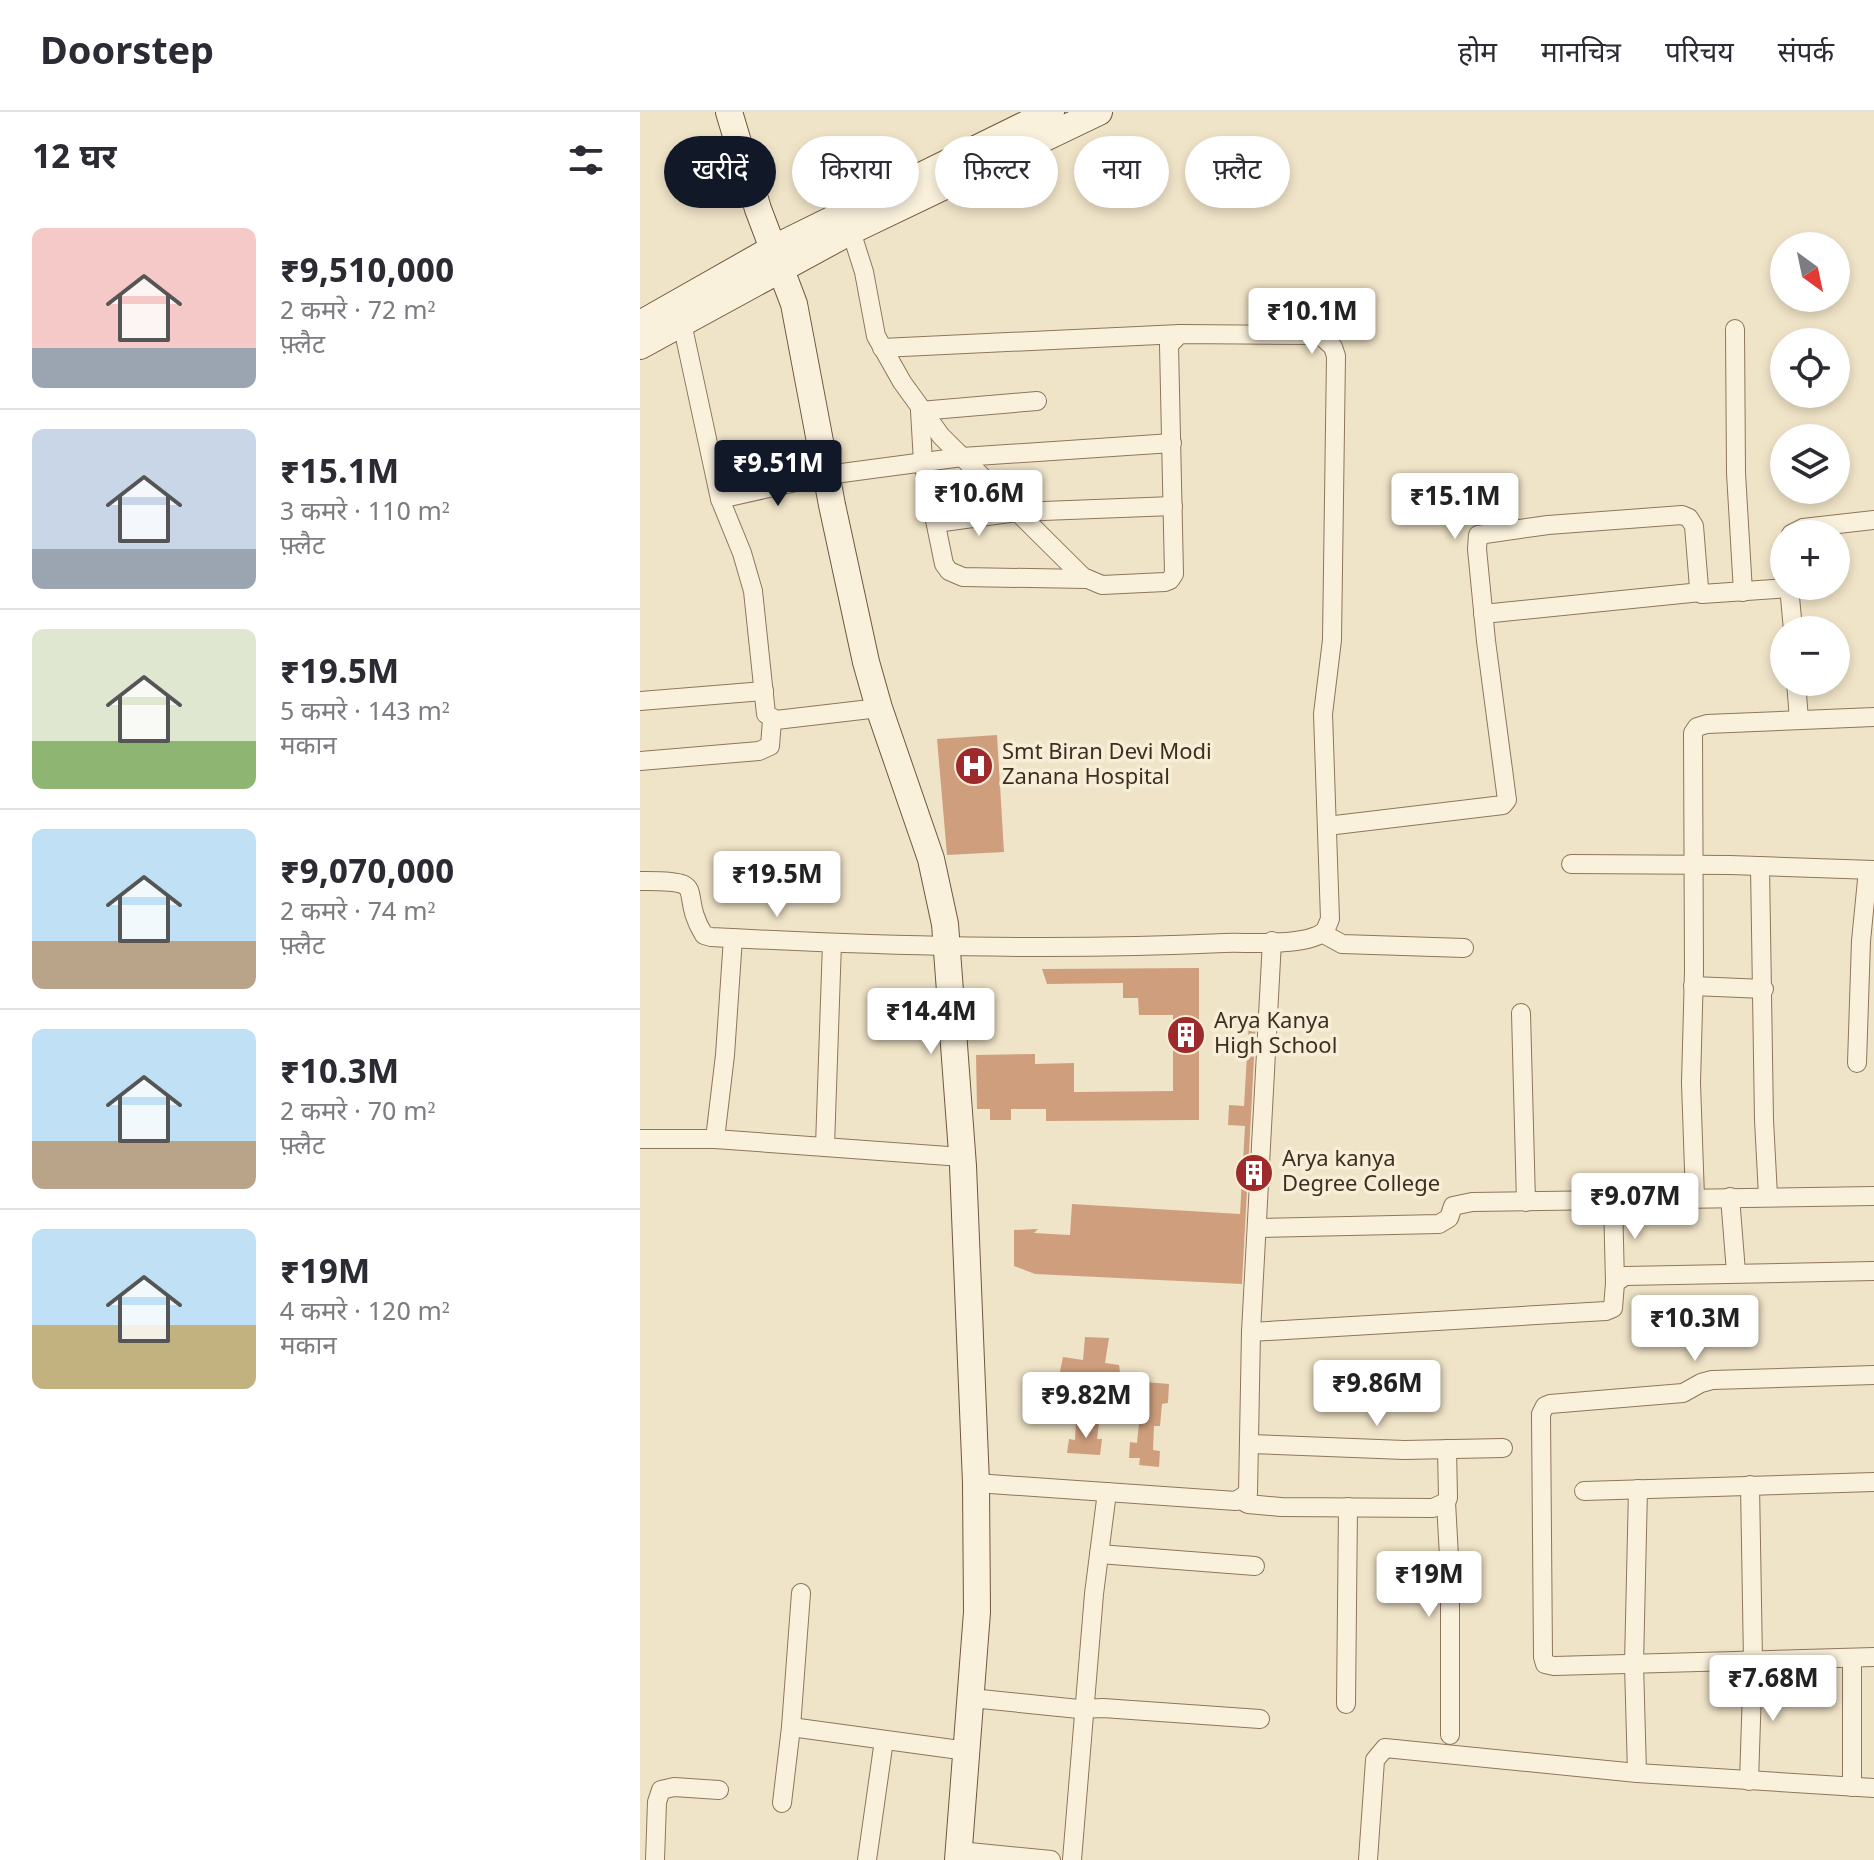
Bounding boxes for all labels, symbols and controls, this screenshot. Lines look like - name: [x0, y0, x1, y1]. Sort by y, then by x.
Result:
- text: Doorstep: [40, 30, 214, 80]
- text: होम: [1458, 37, 1497, 73]
- text: मानचित्र: [1541, 37, 1621, 73]
- text: परिचय: [1665, 37, 1734, 73]
- text: संपर्क: [1778, 37, 1834, 73]
- chip: खरीदें: [664, 136, 776, 208]
- chip: किराया: [792, 136, 919, 208]
- chip: फ़िल्टर: [935, 136, 1058, 208]
- chip: नया: [1074, 136, 1169, 208]
- chip: फ़्लैट: [1185, 136, 1290, 208]
- text: 12 घर: [32, 138, 116, 182]
- icon: filters: [564, 138, 608, 182]
- north arrow: [1770, 232, 1850, 312]
- map controls: [1770, 232, 1850, 696]
- text: ₹9,510,000: [280, 252, 454, 296]
- icon: home: [96, 260, 192, 356]
- pin: ₹10.1M: [1247, 288, 1377, 356]
- text: 2 कमरे · 72 m²: [280, 296, 435, 330]
- text: ₹10.1M: [1266, 297, 1358, 331]
- button: locate: [1770, 328, 1850, 408]
- text: फ़्लैट: [280, 330, 325, 364]
- button: layers: [1770, 424, 1850, 504]
- pin: ₹9.51M: [713, 440, 843, 508]
- text: ₹9.51M: [732, 449, 824, 483]
- text: ₹15.1M: [280, 453, 399, 497]
- icon: home: [96, 461, 192, 557]
- pin: ₹10.6M: [914, 470, 1044, 538]
- pin: ₹15.1M: [1390, 473, 1520, 541]
- text: ₹10.6M: [933, 479, 1025, 513]
- text: ₹15.1M: [1409, 482, 1501, 516]
- text: 3 कमरे · 110 m²: [280, 497, 450, 531]
- button: +: [1770, 520, 1850, 600]
- text: फ़्लैट: [280, 531, 325, 565]
- button: −: [1770, 616, 1850, 696]
- text: ₹19.5M: [280, 653, 399, 697]
- icon: home: [96, 661, 192, 757]
- text: 5 कमरे · 143 m²: [280, 697, 450, 731]
- text: मकान: [280, 731, 337, 765]
- place label: Smt Biran Devi Modi Zanana Hospital: [1002, 739, 1212, 793]
- hospital icon: Smt Biran Devi Modi Zanana Hospital: [953, 745, 995, 787]
- pin: ₹19.5M: [712, 851, 842, 919]
- text: ₹9,070,000: [280, 853, 454, 897]
- text: ₹19.5M: [731, 860, 823, 894]
- icon: home: [96, 861, 192, 957]
- text: 2 कमरे · 74 m²: [280, 897, 435, 931]
- text: फ़्लैट: [280, 931, 325, 965]
- pin: ₹14.4M: [866, 988, 996, 1056]
- text: ₹14.4M: [885, 997, 977, 1031]
- place label: Arya Kanya High School: [1214, 1008, 1337, 1062]
- building icon: Arya Kanya High School: [1165, 1014, 1207, 1056]
- text: ₹10.3M: [280, 1053, 399, 1097]
- icon: home: [96, 1061, 192, 1157]
- text: 2 कमरे · 70 m²: [280, 1097, 435, 1131]
- text: फ़्लैट: [280, 1131, 325, 1165]
- place label: Arya kanya Degree College: [1282, 1146, 1440, 1200]
- building icon: Arya kanya Degree College: [1233, 1152, 1275, 1194]
- pin: ₹9.07M: [1570, 1173, 1700, 1241]
- text: ₹9.07M: [1589, 1182, 1681, 1216]
- text: ₹19M: [280, 1253, 370, 1297]
- icon: home: [96, 1261, 192, 1357]
- pin: ₹10.3M: [1630, 1295, 1760, 1363]
- text: 4 कमरे · 120 m²: [280, 1297, 450, 1331]
- text: ₹10.3M: [1649, 1304, 1741, 1338]
- text: मकान: [280, 1331, 337, 1365]
- pin: ₹9.86M: [1312, 1360, 1442, 1428]
- text: ₹9.86M: [1331, 1369, 1423, 1403]
- pin: ₹9.82M: [1021, 1372, 1151, 1440]
- text: ₹9.82M: [1040, 1381, 1132, 1415]
- pin: ₹19M: [1382, 1551, 1476, 1619]
- text: ₹19M: [1395, 1560, 1463, 1594]
- pin: ₹7.68M: [1708, 1655, 1838, 1723]
- text: ₹7.68M: [1727, 1664, 1819, 1698]

